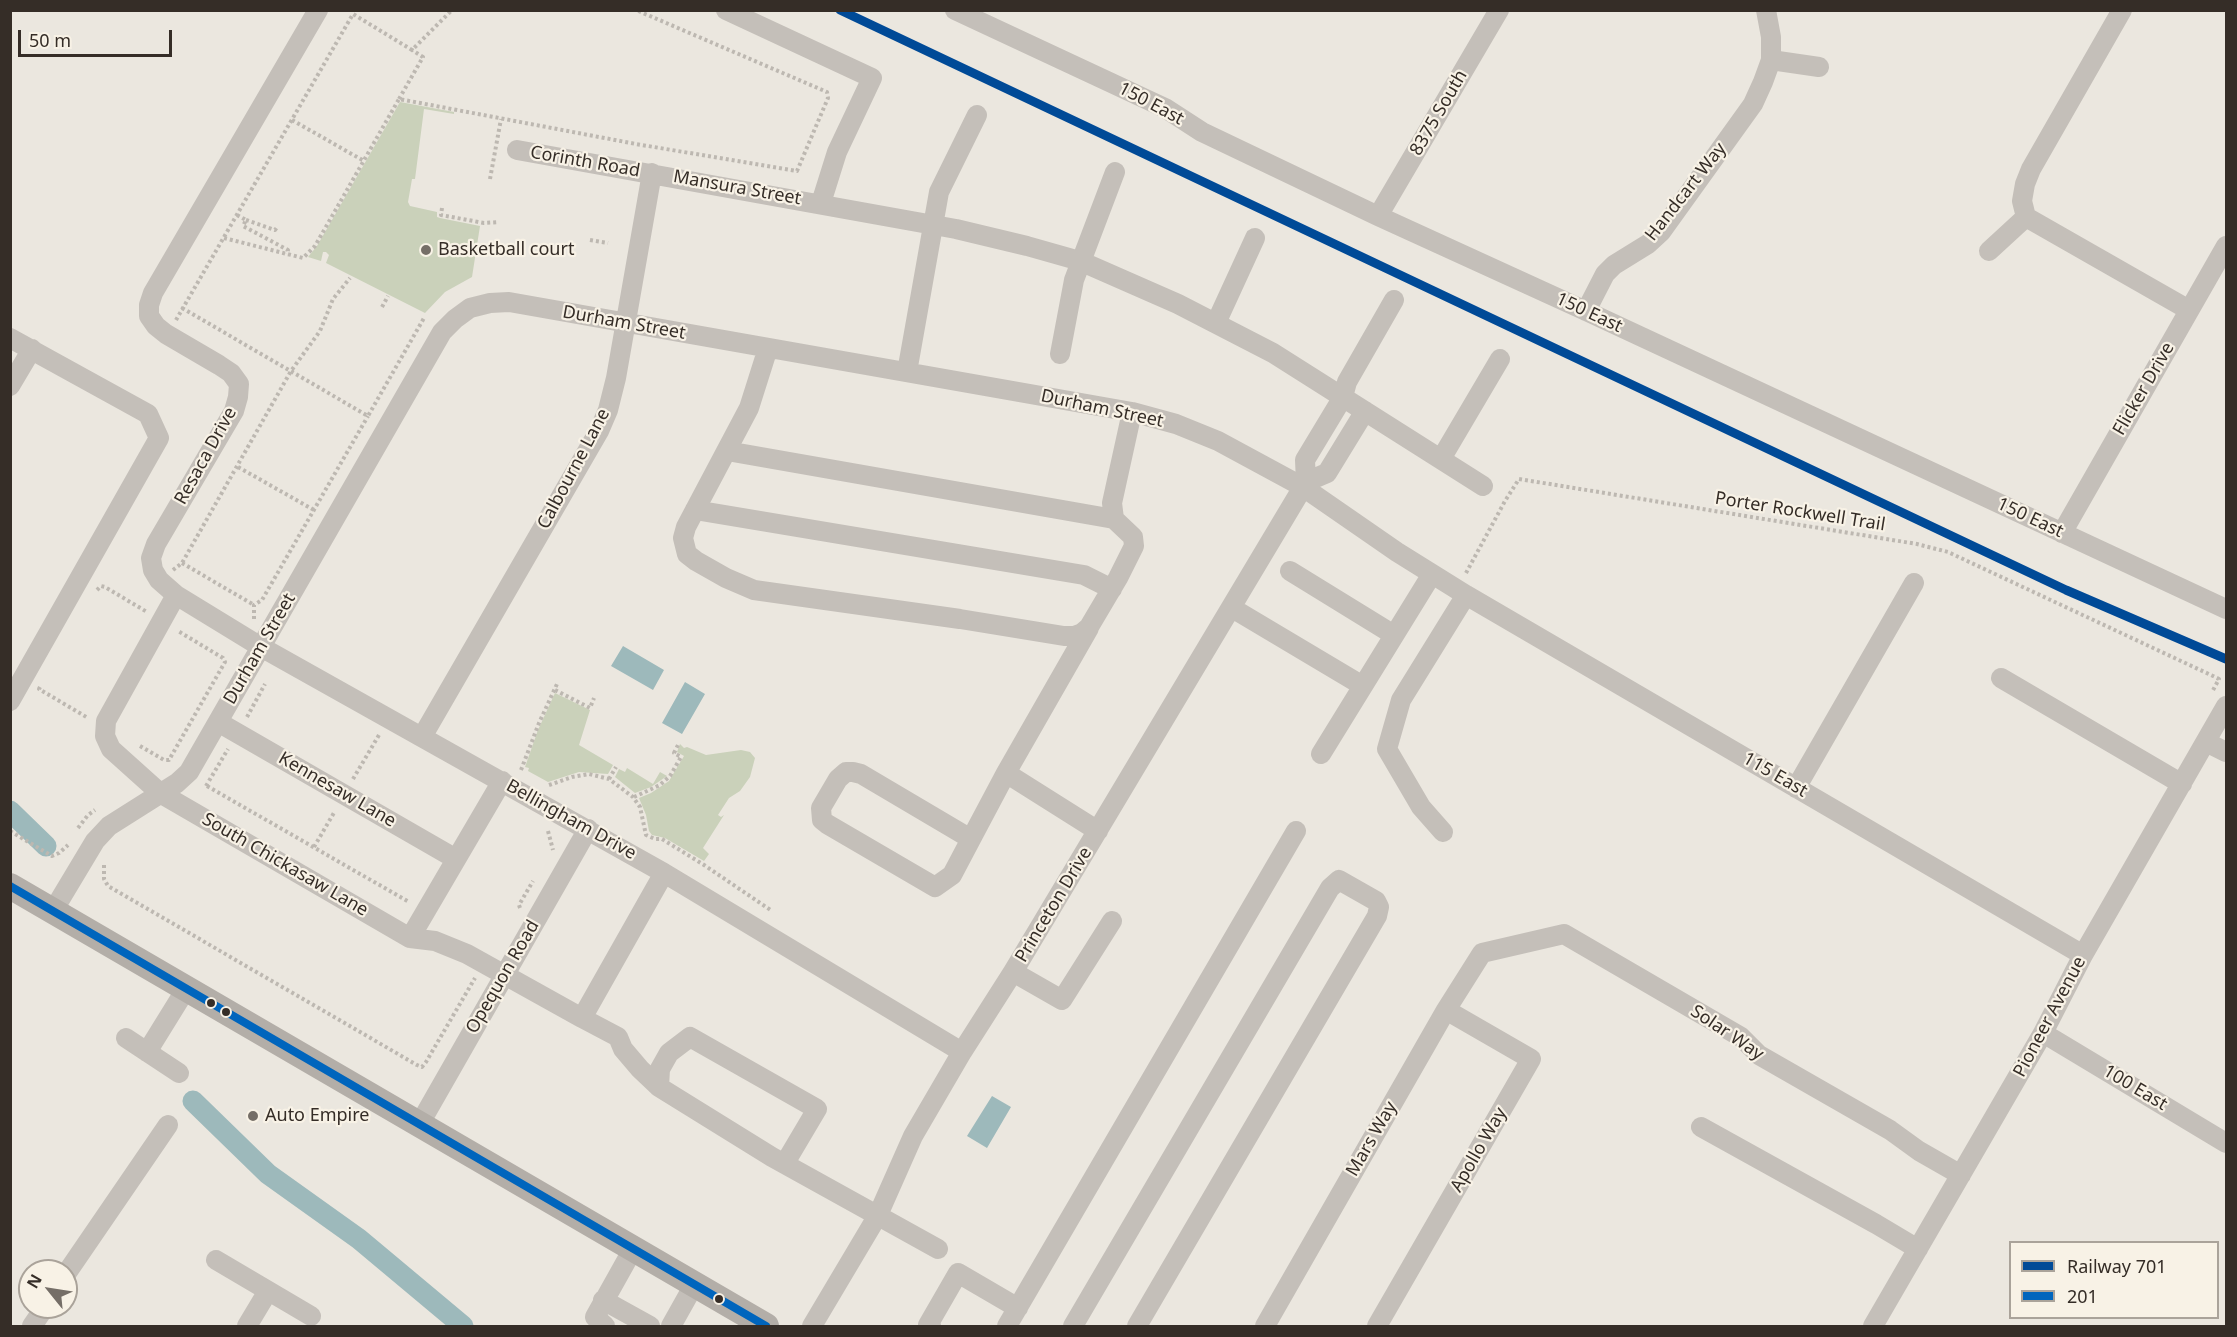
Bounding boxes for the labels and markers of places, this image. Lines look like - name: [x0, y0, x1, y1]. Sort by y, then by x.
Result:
- place label: Basketball court: [438, 239, 574, 261]
- marker: Basketball court: [419, 243, 433, 257]
- unlabelled marker: [205, 997, 217, 1009]
- unlabelled marker: [220, 1006, 232, 1018]
- place label: Auto Empire: [265, 1105, 369, 1127]
- marker: Auto Empire: [246, 1109, 260, 1123]
- unlabelled marker: [713, 1293, 725, 1305]

